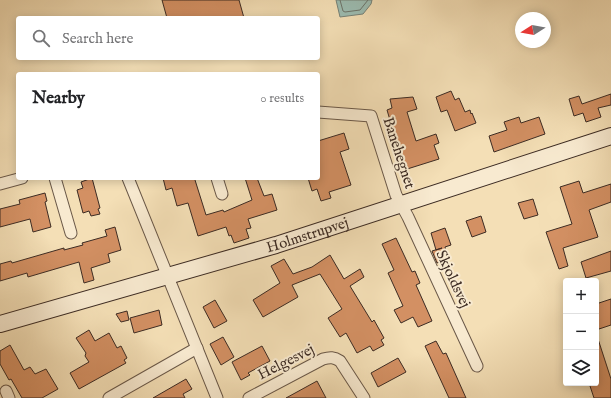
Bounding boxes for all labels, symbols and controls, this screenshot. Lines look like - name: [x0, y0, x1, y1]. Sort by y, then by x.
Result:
- north arrow: [515, 12, 551, 48]
- search box: [16, 16, 320, 60]
- icon: search: [30, 27, 52, 49]
- text: Search here: [62, 29, 133, 48]
- text: Nearby: [32, 88, 85, 109]
- text: 0 results: [260, 90, 304, 107]
- street label: Banehegnet: [378, 115, 420, 191]
- street label: Holmstrupvej: [264, 213, 351, 257]
- street label: Skjoldsvej: [431, 247, 475, 311]
- map controls: [563, 278, 599, 386]
- button: +: [563, 278, 599, 314]
- button: −: [563, 314, 599, 350]
- street label: Helgesvej: [255, 340, 317, 384]
- button: layers: [563, 350, 599, 386]

